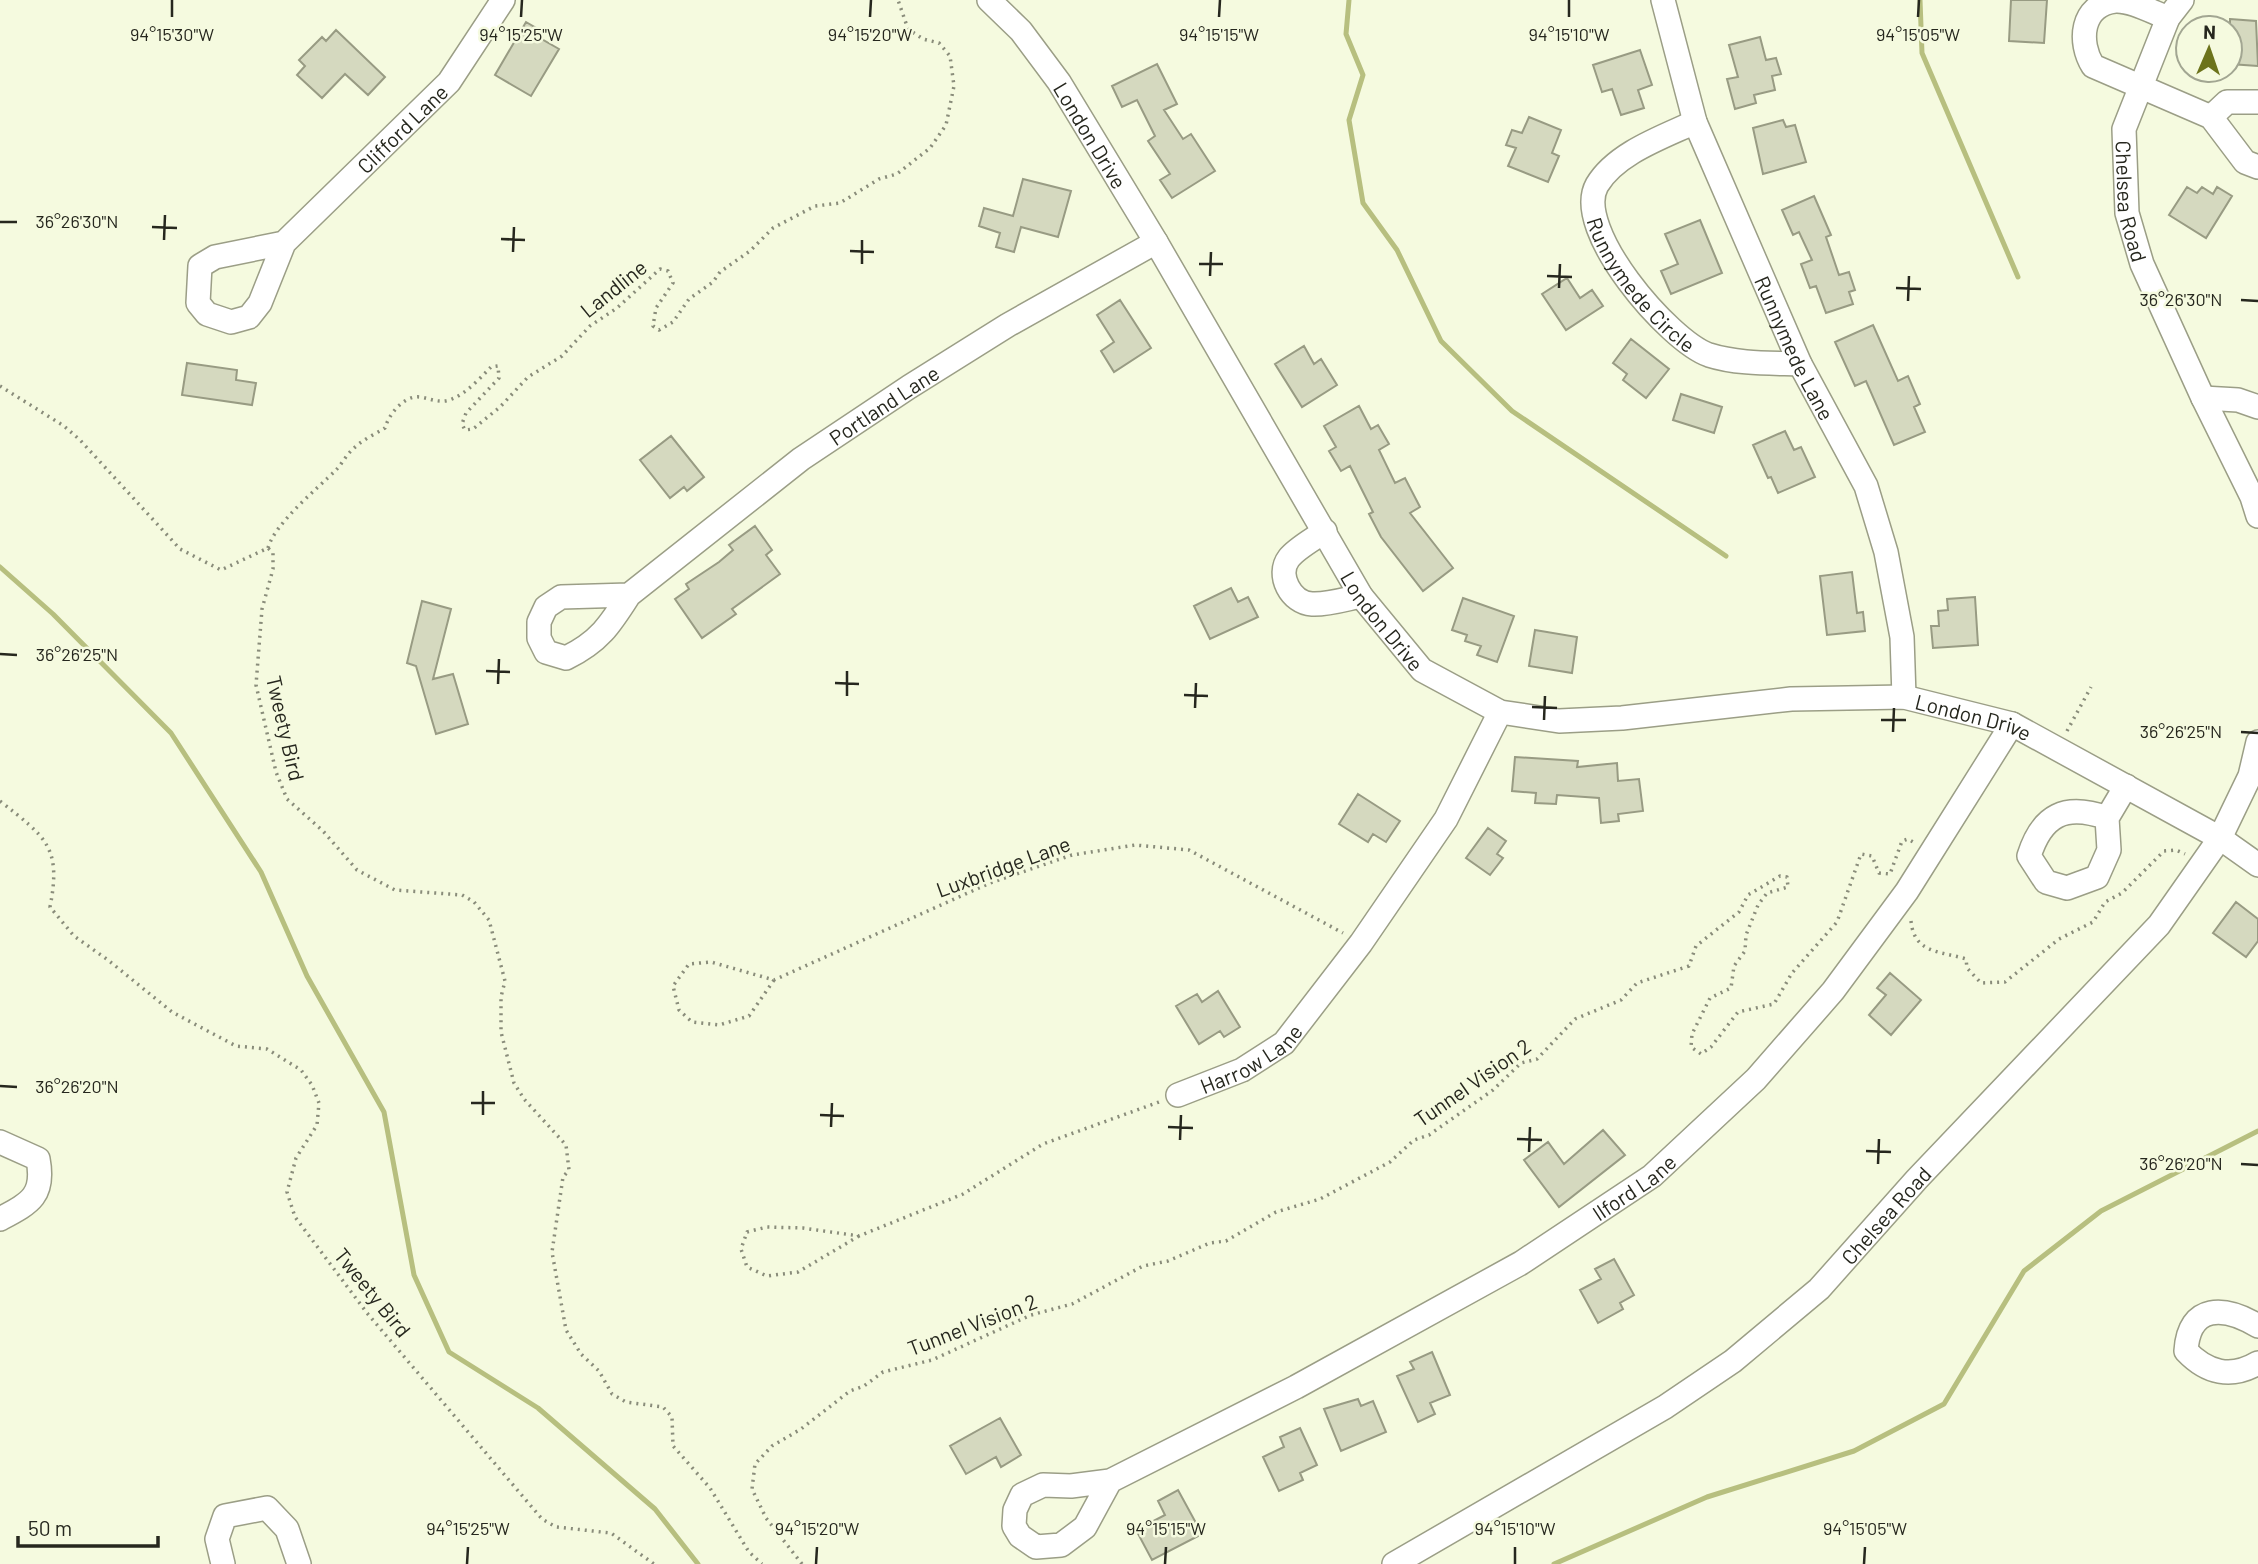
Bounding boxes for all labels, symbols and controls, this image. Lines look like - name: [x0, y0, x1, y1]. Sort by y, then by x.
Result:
- north arrow: [2174, 14, 2244, 84]
- text: N: [2203, 20, 2216, 43]
- text: 94°15'30"W: [130, 23, 214, 45]
- text: 94°15'25"W: [479, 23, 563, 45]
- text: 94°15'20"W: [828, 23, 912, 45]
- text: 94°15'15"W: [1179, 23, 1259, 45]
- text: 94°15'10"W: [1528, 23, 1610, 45]
- text: 94°15'05"W: [1876, 23, 1960, 45]
- street label: London Drive: [1049, 77, 1133, 193]
- street label: Clifford Lane: [351, 78, 452, 178]
- street label: Chelsea Road: [2112, 140, 2153, 265]
- text: 36°26'30"N: [35, 210, 119, 232]
- street label: Runnymede Circle: [1583, 214, 1701, 357]
- street label: Landline: [575, 254, 651, 322]
- street label: Runnymede Lane: [1751, 272, 1840, 424]
- text: 36°26'30"N: [2139, 288, 2223, 310]
- street label: Portland Lane: [824, 359, 943, 450]
- street label: London Drive: [1337, 566, 1430, 675]
- text: 36°26'25"N: [36, 643, 118, 665]
- street label: Tweety Bird: [262, 673, 310, 783]
- street label: London Drive: [1913, 688, 2036, 745]
- text: 36°26'25"N: [2140, 720, 2222, 742]
- street label: Luxbridge Lane: [933, 830, 1073, 902]
- street label: Harrow Lane: [1196, 1019, 1307, 1098]
- street label: Tunnel Vision 2: [1409, 1033, 1535, 1131]
- text: 36°26'20"N: [35, 1075, 119, 1097]
- street label: Ilford Lane: [1587, 1148, 1680, 1225]
- text: 36°26'20"N: [2139, 1152, 2223, 1174]
- street label: Chelsea Road: [1835, 1161, 1935, 1269]
- street label: Tweety Bird: [330, 1242, 416, 1342]
- street label: Tunnel Vision 2: [904, 1288, 1040, 1360]
- scale bar: [18, 1504, 158, 1548]
- text: 50 m: [28, 1515, 72, 1540]
- text: 94°15'25"W: [426, 1517, 510, 1539]
- text: 94°15'20"W: [775, 1517, 859, 1539]
- text: 94°15'15"W: [1126, 1517, 1206, 1539]
- text: 94°15'10"W: [1474, 1517, 1556, 1539]
- text: 94°15'05"W: [1823, 1517, 1907, 1539]

